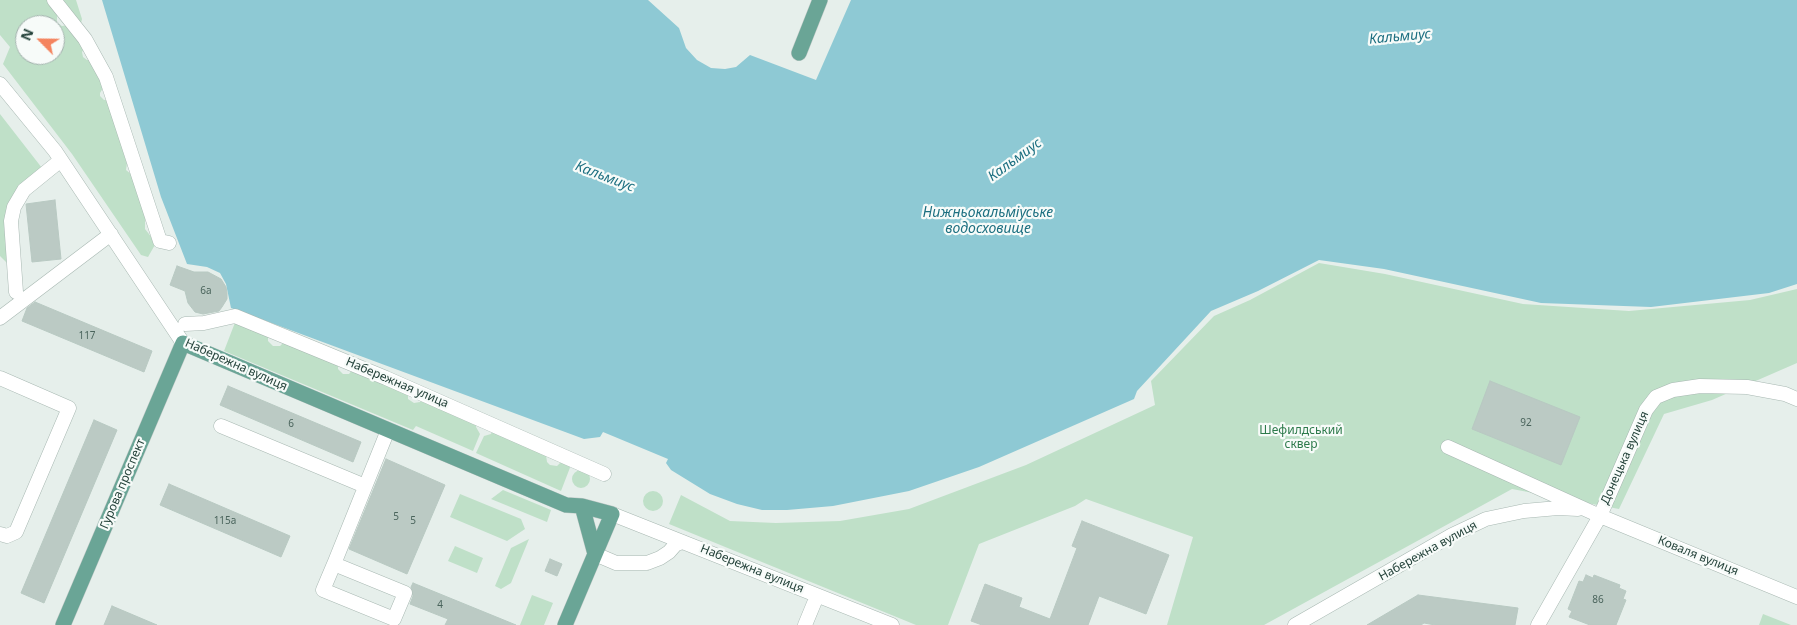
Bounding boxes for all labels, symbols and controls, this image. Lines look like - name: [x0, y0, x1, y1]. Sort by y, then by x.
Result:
- north arrow: [15, 15, 65, 65]
- text: N: [16, 25, 38, 43]
- water label: Кальмиус: [1368, 26, 1432, 48]
- water label: Кальмиус: [985, 135, 1045, 185]
- water label: Кальмиус: [573, 158, 637, 196]
- water label: Нижньокальміуське водосховище: [923, 205, 1053, 238]
- house number: 6а: [200, 285, 212, 297]
- house number: 117: [78, 330, 96, 342]
- street label: Набережна вулиця: [183, 336, 289, 394]
- street label: Набережная улица: [343, 355, 451, 411]
- street label: Донецька вулиця: [1598, 409, 1652, 507]
- house number: 92: [1520, 417, 1532, 429]
- house number: 6: [288, 418, 294, 430]
- park label: Шефилдський сквер: [1259, 424, 1343, 452]
- street label: Гурова проспект: [98, 437, 148, 531]
- house number: 5: [393, 511, 399, 523]
- house number: 115а: [214, 515, 236, 527]
- house number: 5: [410, 515, 416, 527]
- street label: Набережна вулиця: [1376, 518, 1480, 584]
- street label: Коваля вулиця: [1656, 533, 1740, 579]
- street label: Набережна вулиця: [698, 542, 806, 596]
- house number: 86: [1592, 594, 1604, 606]
- house number: 4: [437, 599, 443, 611]

